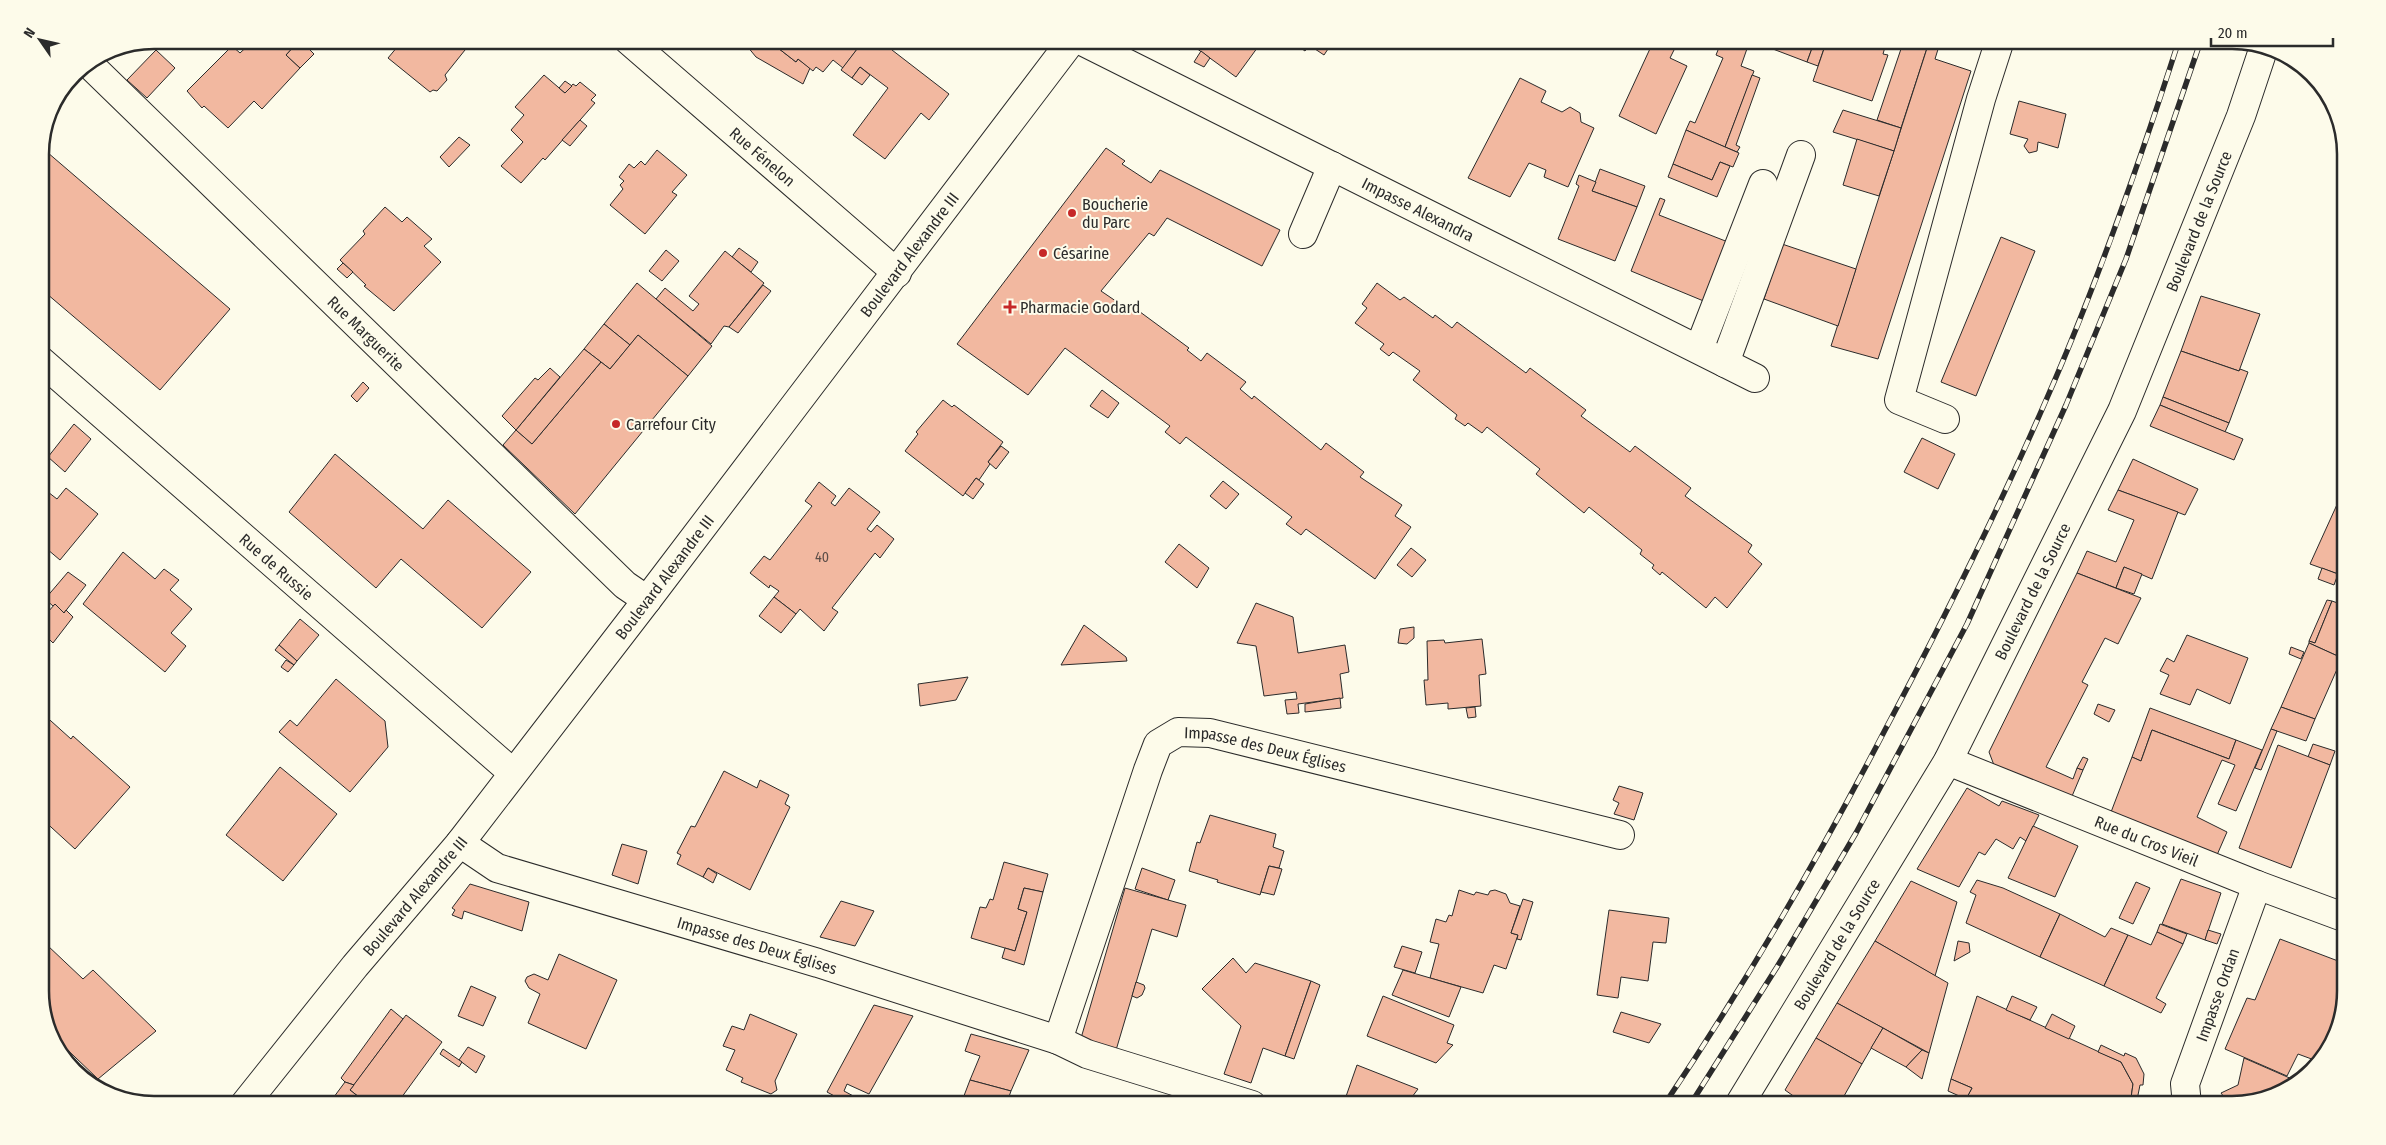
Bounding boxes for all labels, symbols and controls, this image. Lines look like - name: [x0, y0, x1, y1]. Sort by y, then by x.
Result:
- north arrow: [15, 15, 65, 65]
- scale bar: [2211, 15, 2334, 47]
- text: 20 m: [2218, 24, 2248, 42]
- text: N: [20, 25, 39, 41]
- street label: Rue Fénelon: [726, 123, 799, 190]
- street label: Boulevard de la Source: [2162, 148, 2236, 295]
- street label: Impasse Alexandra: [1359, 174, 1477, 246]
- street label: Boulevard Alexandre III: [856, 189, 963, 321]
- place label: Boucherie du Parc: [1082, 195, 1148, 232]
- marker: Boucherie du Parc: [1066, 207, 1078, 219]
- place label: Césarine: [1053, 244, 1109, 263]
- marker: Césarine: [1037, 247, 1049, 259]
- street label: Rue Marguerite: [324, 292, 408, 375]
- place label: Pharmacie Godard: [1020, 298, 1140, 317]
- marker: Pharmacie Godard: [1004, 301, 1016, 313]
- place label: Carrefour City: [626, 415, 717, 434]
- marker: Carrefour City: [610, 418, 622, 430]
- street label: Boulevard Alexandre III: [611, 511, 718, 643]
- street label: Boulevard de la Source: [1991, 520, 2075, 663]
- street label: Rue de Russie: [235, 530, 317, 604]
- house number: 40: [815, 549, 829, 566]
- street label: Impasse des Deux Églises: [1184, 723, 1348, 777]
- street label: Rue du Cros Vieil: [2092, 812, 2201, 870]
- street label: Boulevard Alexandre III: [359, 833, 472, 960]
- street label: Boulevard de la Source: [1790, 875, 1884, 1014]
- street label: Impasse des Deux Églises: [675, 913, 839, 979]
- street label: Impasse Ordan: [2192, 946, 2243, 1044]

